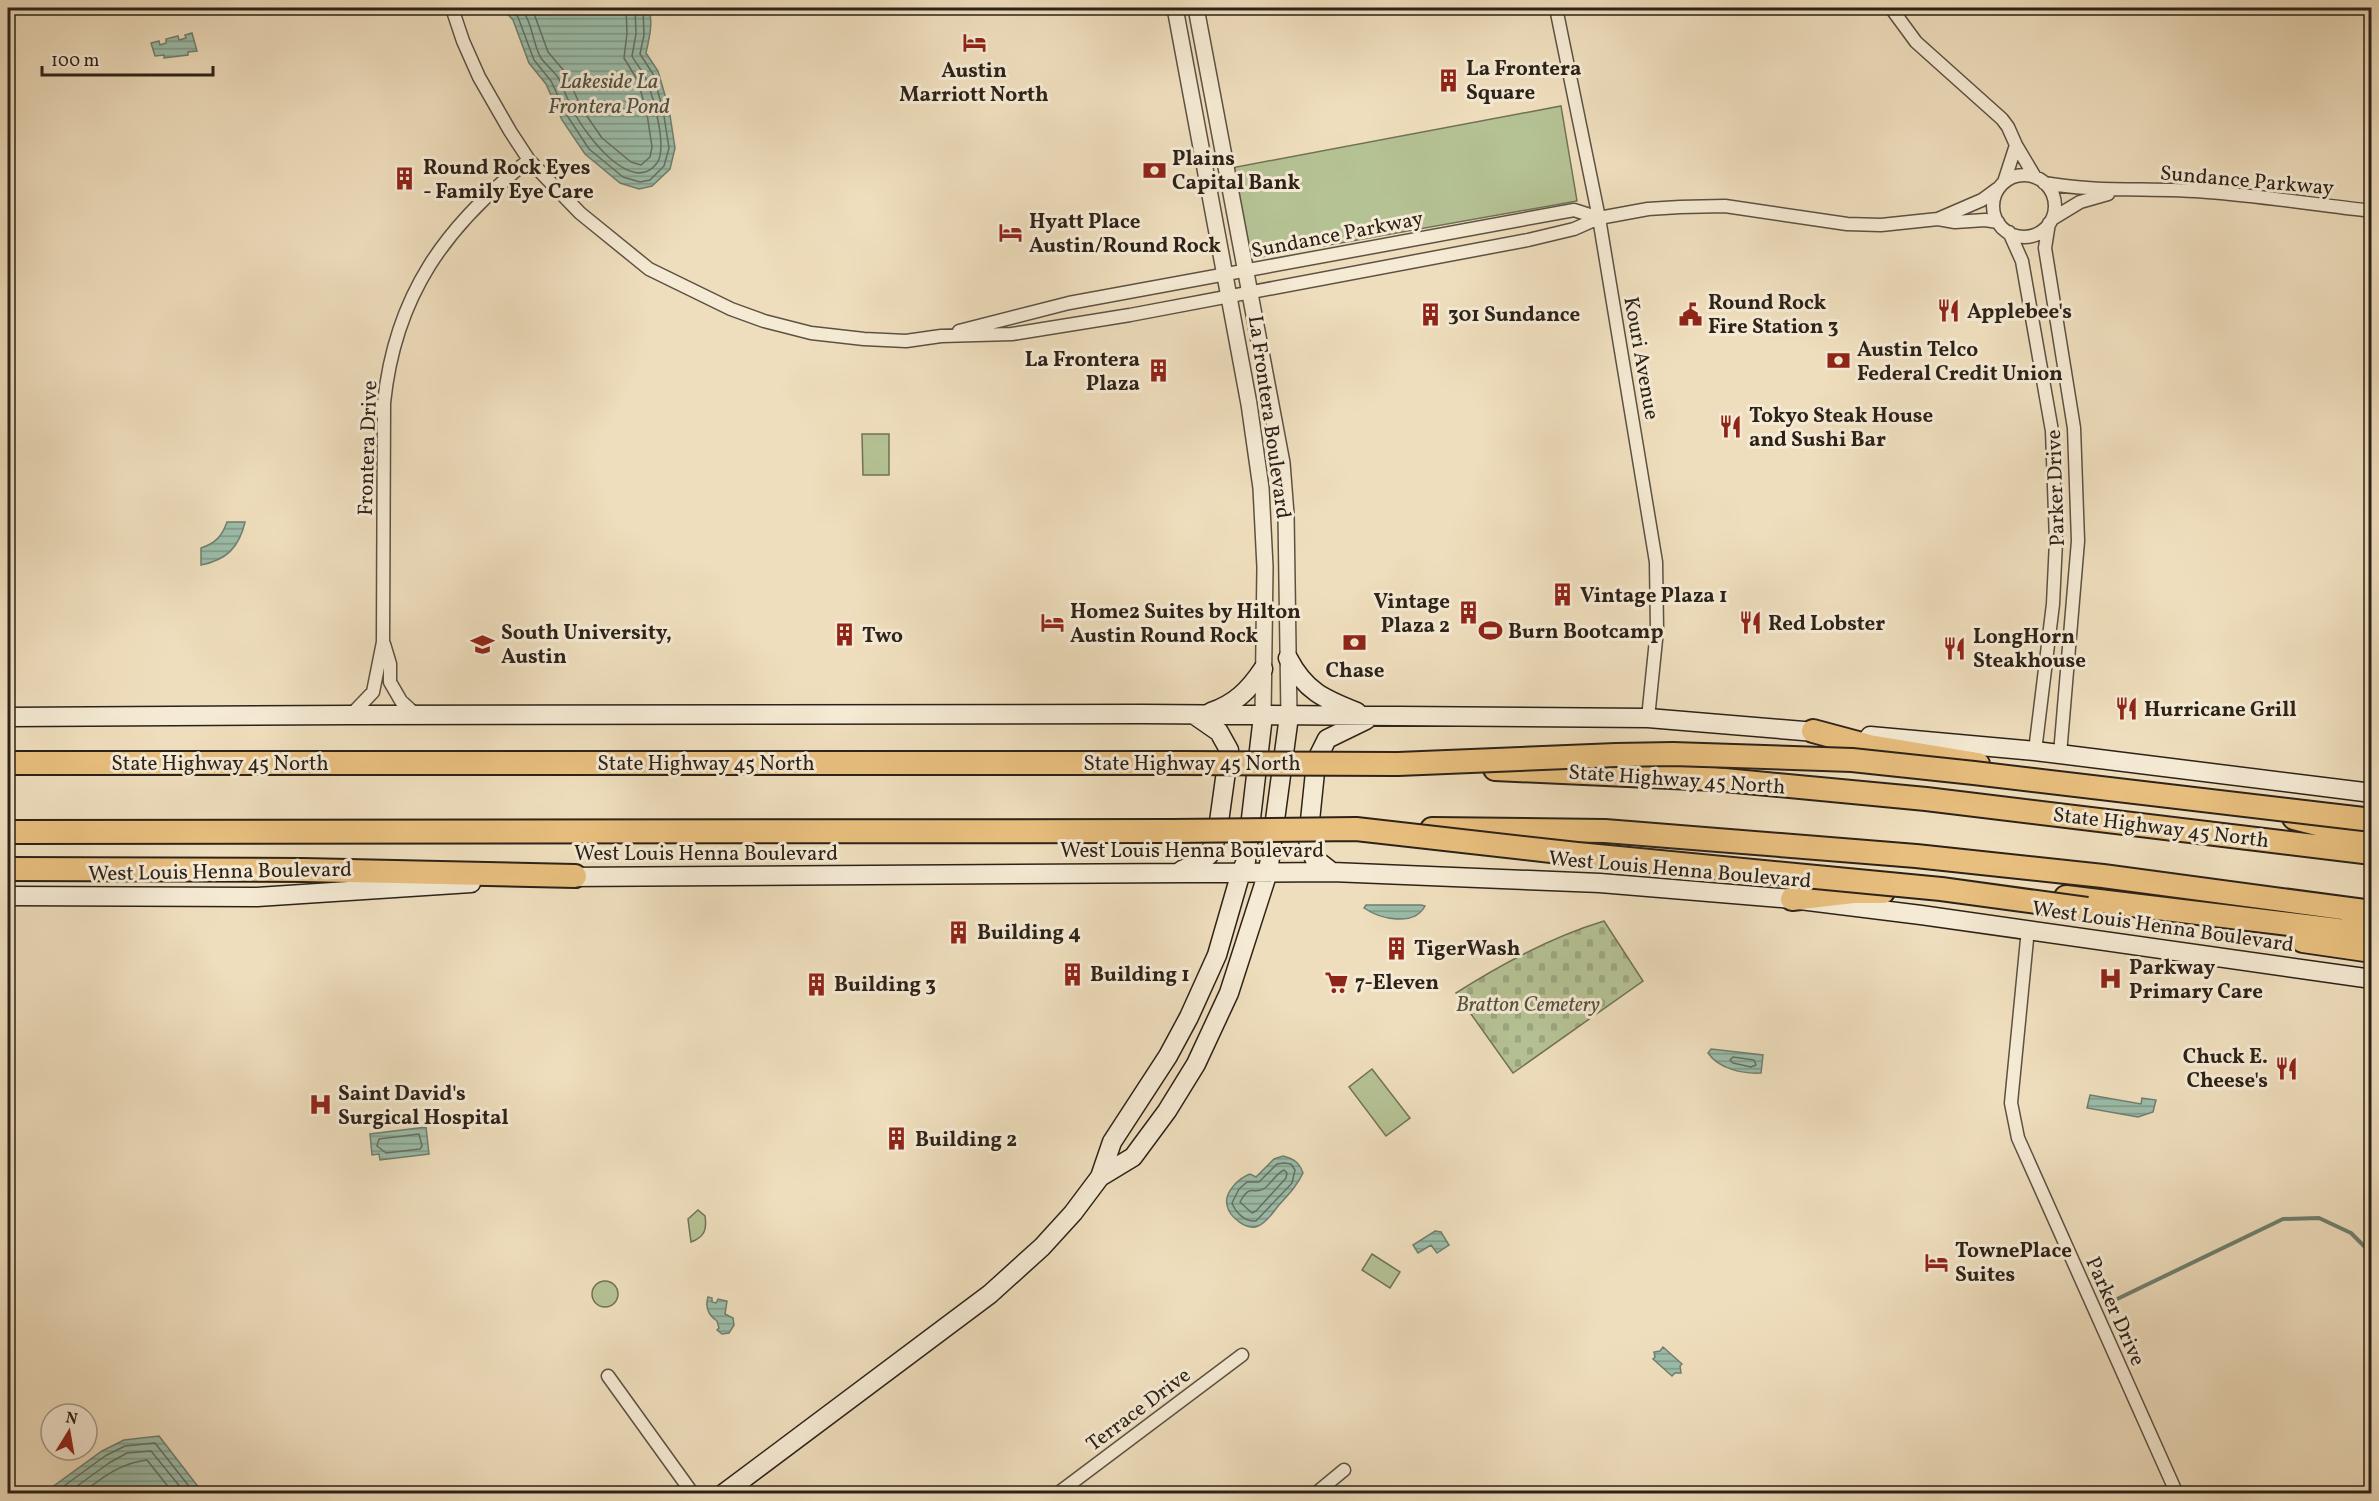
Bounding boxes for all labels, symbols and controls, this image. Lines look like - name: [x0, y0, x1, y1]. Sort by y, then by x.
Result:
- hotel icon: Austin Marriott North: [961, 29, 987, 55]
- scale bar: [42, 39, 213, 77]
- text: 100 m: [51, 49, 100, 74]
- place label: La Frontera Square: [1466, 55, 1581, 108]
- place label: Austin Marriott North: [899, 57, 1049, 110]
- water label: Lakeside La Frontera Pond: [548, 67, 670, 123]
- building icon: La Frontera Square: [1435, 67, 1461, 93]
- place label: Plains Capital Bank: [1172, 145, 1301, 198]
- place label: Round Rock Eyes - Family Eye Care: [423, 154, 594, 207]
- bank icon: Plains Capital Bank: [1141, 157, 1167, 183]
- street label: Sundance Parkway: [2159, 159, 2336, 204]
- building icon: Round Rock Eyes - Family Eye Care: [392, 166, 418, 192]
- street label: Sundance Parkway: [1249, 204, 1426, 266]
- place label: Hyatt Place Austin/Round Rock: [1029, 208, 1221, 261]
- hotel icon: Hyatt Place Austin/Round Rock: [998, 220, 1024, 246]
- place label: Round Rock Fire Station 3: [1708, 289, 1838, 342]
- street label: Kouri Avenue: [1615, 294, 1666, 422]
- restaurant icon: Applebee's: [1936, 298, 1962, 324]
- place label: Applebee's: [1967, 298, 2072, 327]
- building icon: 301 Sundance: [1417, 301, 1443, 327]
- place label: 301 Sundance: [1448, 301, 1580, 330]
- public building icon: Round Rock Fire Station 3: [1677, 301, 1703, 327]
- street label: La Frontera Boulevard: [1240, 314, 1297, 521]
- place label: Austin Telco Federal Credit Union: [1857, 336, 2063, 389]
- place label: La Frontera Plaza: [1025, 346, 1140, 399]
- bank icon: Austin Telco Federal Credit Union: [1826, 348, 1852, 374]
- building icon: La Frontera Plaza: [1145, 358, 1171, 384]
- street label: Frontera Drive: [352, 380, 385, 516]
- place label: Tokyo Steak House and Sushi Bar: [1749, 402, 1933, 455]
- restaurant icon: Tokyo Steak House and Sushi Bar: [1718, 414, 1744, 440]
- street label: Parker Drive: [2040, 429, 2073, 547]
- building icon: Vintage Plaza 1: [1549, 582, 1575, 608]
- place label: Vintage Plaza 1: [1580, 582, 1727, 611]
- place label: Vintage Plaza 2: [1374, 588, 1450, 641]
- place label: Home2 Suites by Hilton Austin Round Rock: [1070, 598, 1301, 651]
- building icon: Vintage Plaza 2: [1455, 600, 1481, 626]
- hotel icon: Home2 Suites by Hilton Austin Round Rock: [1039, 610, 1065, 636]
- restaurant icon: Red Lobster: [1737, 610, 1763, 636]
- place label: Red Lobster: [1768, 610, 1885, 639]
- sports icon: Burn Bootcamp: [1477, 618, 1503, 644]
- place label: Burn Bootcamp: [1508, 618, 1664, 647]
- place label: South University, Austin: [501, 619, 672, 672]
- building icon: Two: [831, 622, 857, 648]
- place label: Two: [862, 622, 903, 651]
- place label: LongHorn Steakhouse: [1973, 623, 2086, 676]
- bank icon: Chase: [1342, 629, 1368, 655]
- school or university icon: South University, Austin: [470, 631, 496, 657]
- restaurant icon: LongHorn Steakhouse: [1942, 635, 1968, 661]
- place label: Chase: [1325, 657, 1385, 686]
- restaurant icon: Hurricane Grill: [2113, 696, 2139, 722]
- place label: Hurricane Grill: [2144, 696, 2297, 725]
- street label: State Highway 45 North: [111, 750, 329, 779]
- street label: State Highway 45 North: [597, 750, 815, 779]
- street label: State Highway 45 North: [1083, 750, 1301, 779]
- street label: State Highway 45 North: [1567, 758, 1786, 803]
- street label: State Highway 45 North: [2051, 801, 2271, 856]
- street label: West Louis Henna Boulevard: [1060, 837, 1324, 866]
- street label: West Louis Henna Boulevard: [574, 840, 838, 869]
- street label: West Louis Henna Boulevard: [1547, 845, 1813, 896]
- street label: West Louis Henna Boulevard: [88, 856, 352, 889]
- street label: West Louis Henna Boulevard: [2030, 895, 2296, 960]
- building icon: Building 4: [946, 919, 972, 945]
- place label: Building 4: [977, 919, 1081, 948]
- building icon: TigerWash: [1383, 935, 1409, 961]
- place label: TigerWash: [1414, 935, 1521, 964]
- place label: Parkway Primary Care: [2129, 954, 2263, 1007]
- building icon: Building 1: [1059, 961, 1085, 987]
- place label: Building 1: [1090, 961, 1190, 990]
- hospital icon: Parkway Primary Care: [2098, 966, 2124, 992]
- supermarket icon: 7-Eleven: [1324, 969, 1350, 995]
- place label: 7-Eleven: [1355, 969, 1439, 998]
- building icon: Building 3: [803, 971, 829, 997]
- place label: Building 3: [834, 971, 936, 1000]
- park label: Bratton Cemetery: [1456, 991, 1601, 1020]
- place label: Chuck E. Cheese's: [2183, 1043, 2268, 1096]
- restaurant icon: Chuck E. Cheese's: [2273, 1055, 2299, 1081]
- place label: Saint David's Surgical Hospital: [338, 1080, 509, 1133]
- hospital icon: Saint David's Surgical Hospital: [307, 1092, 333, 1118]
- building icon: Building 2: [884, 1126, 910, 1152]
- place label: Building 2: [915, 1126, 1017, 1155]
- place label: TownePlace Suites: [1955, 1237, 2072, 1290]
- hotel icon: TownePlace Suites: [1924, 1249, 1950, 1275]
- street label: Parker Drive: [2078, 1252, 2152, 1371]
- street label: Terrace Drive: [1081, 1361, 1197, 1459]
- north arrow: [39, 1402, 99, 1462]
- text: N: [64, 1407, 80, 1431]

